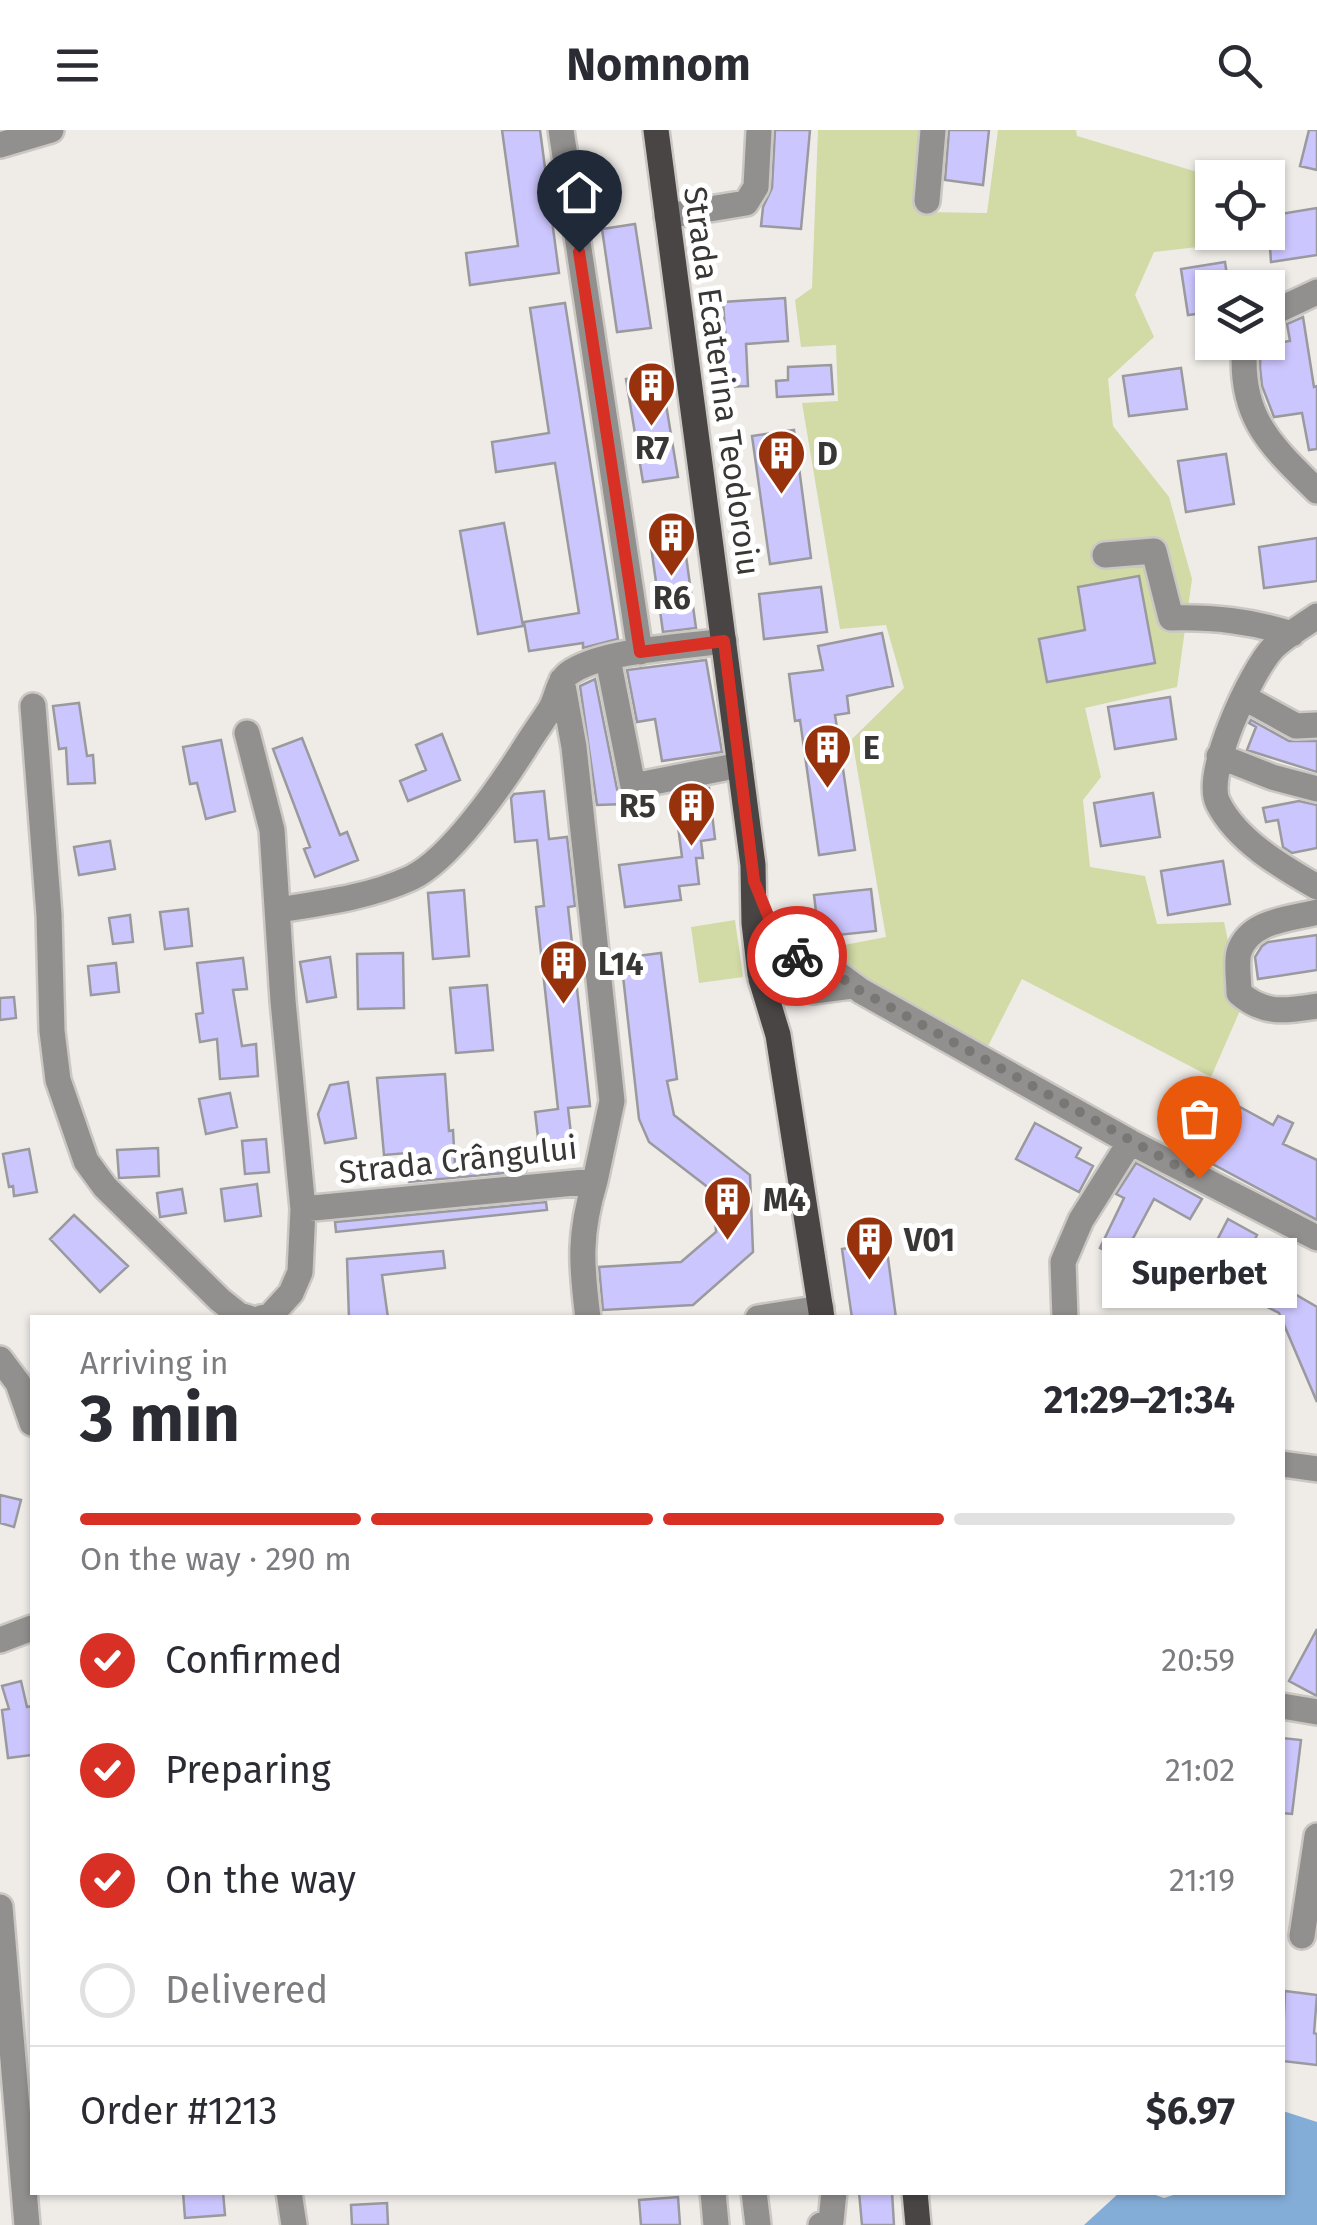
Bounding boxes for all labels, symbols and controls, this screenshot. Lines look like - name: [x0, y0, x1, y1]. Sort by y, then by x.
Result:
- icon: menu: [50, 38, 105, 93]
- text: Nomnom: [566, 38, 751, 92]
- icon: search: [1212, 38, 1267, 93]
- pin: [537, 150, 622, 253]
- map controls: [1195, 160, 1285, 360]
- button: locate: [1195, 160, 1285, 250]
- icon: home: [552, 165, 607, 220]
- street label: Strada Ecaterina Teodoroiu: [676, 184, 768, 578]
- button: layers: [1195, 270, 1285, 360]
- building icon: R7: [626, 360, 678, 428]
- building icon: D: [756, 428, 808, 496]
- place label: R7: [635, 429, 669, 467]
- place label: D: [817, 435, 838, 473]
- building icon: R6: [646, 510, 698, 578]
- place label: R6: [653, 579, 691, 617]
- building icon: E: [802, 722, 854, 790]
- place label: E: [863, 729, 880, 767]
- building icon: R5: [665, 780, 717, 848]
- place label: R5: [619, 787, 656, 825]
- courier: [747, 906, 847, 1006]
- icon: bike: [770, 929, 825, 984]
- building icon: L14: [537, 938, 589, 1006]
- place label: L14: [598, 945, 644, 983]
- pin: [1157, 1076, 1242, 1179]
- icon: bag: [1172, 1091, 1227, 1146]
- street label: Strada Crângului: [337, 1129, 579, 1191]
- building icon: M4: [702, 1174, 754, 1242]
- place label: M4: [763, 1181, 806, 1219]
- building icon: V01: [843, 1214, 895, 1282]
- place label: V01: [903, 1221, 955, 1259]
- callout: Superbet: [1102, 1238, 1296, 1308]
- text: Superbet: [1132, 1254, 1267, 1292]
- text: Arriving in: [80, 1344, 228, 1382]
- text: 21:29–21:34: [1044, 1377, 1235, 1423]
- text: 3 min: [80, 1380, 240, 1458]
- text: On the way · 290 m: [80, 1540, 352, 1578]
- icon: check: [80, 1633, 135, 1688]
- text: Confirmed: [165, 1637, 343, 1683]
- text: 20:59: [1161, 1641, 1235, 1679]
- icon: check: [80, 1743, 135, 1798]
- text: Preparing: [165, 1747, 331, 1793]
- text: 21:02: [1165, 1751, 1235, 1789]
- icon: check: [80, 1853, 135, 1908]
- text: On the way: [165, 1857, 356, 1903]
- text: 21:19: [1169, 1861, 1235, 1899]
- text: Delivered: [165, 1967, 328, 2013]
- text: Order #1213: [80, 2088, 277, 2134]
- text: $6.97: [1146, 2088, 1235, 2134]

